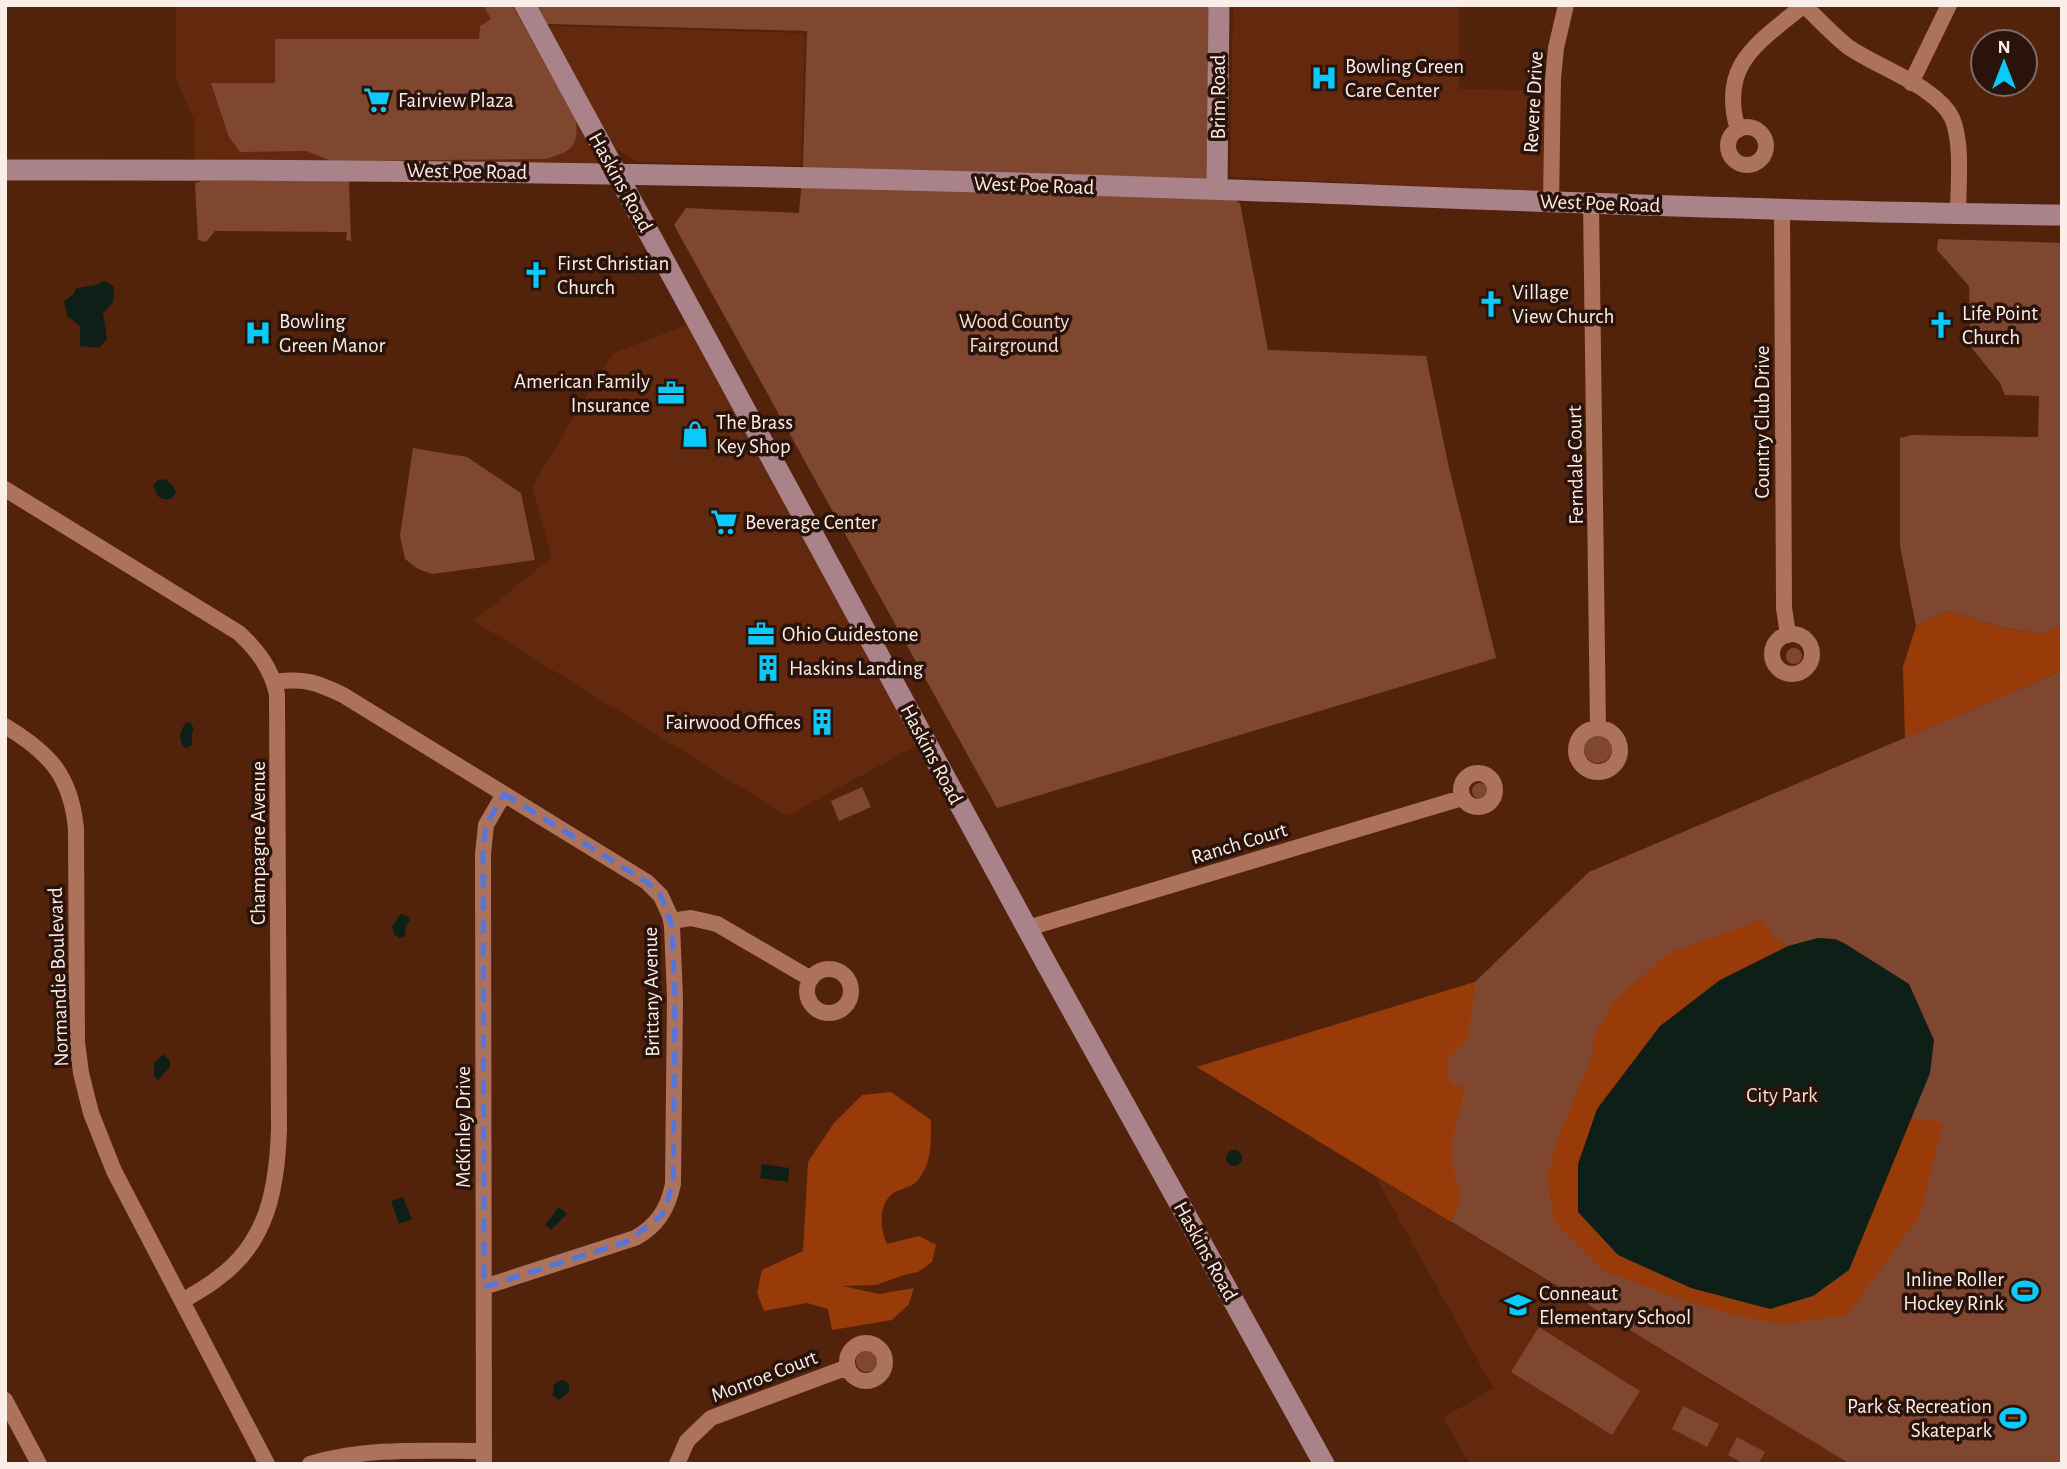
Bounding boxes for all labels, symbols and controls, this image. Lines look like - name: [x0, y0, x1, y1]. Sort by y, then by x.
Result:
- north arrow: [1969, 28, 2039, 98]
- text: N: [1997, 38, 2011, 57]
- street label: Revere Drive: [1520, 50, 1547, 154]
- street label: Brim Road: [1208, 54, 1229, 139]
- place label: Bowling Green Care Center: [1345, 56, 1464, 101]
- hospital icon: Bowling Green Care Center: [1309, 63, 1339, 93]
- supermarket icon: Fairview Plaza: [362, 85, 392, 115]
- place label: Fairview Plaza: [398, 90, 514, 111]
- street label: Haskins Road: [585, 129, 656, 236]
- street label: West Poe Road: [406, 160, 528, 183]
- street label: West Poe Road: [973, 173, 1095, 198]
- street label: West Poe Road: [1539, 191, 1661, 216]
- place label: First Christian Church: [557, 253, 669, 298]
- church icon: First Christian Church: [521, 260, 551, 290]
- place label: Village View Church: [1512, 282, 1614, 327]
- church icon: Village View Church: [1476, 289, 1506, 319]
- place label: Life Point Church: [1962, 303, 2038, 348]
- church icon: Life Point Church: [1926, 310, 1956, 340]
- place label: Bowling Green Manor: [279, 311, 385, 356]
- park label: Wood County Fairground: [959, 311, 1069, 356]
- hospital icon: Bowling Green Manor: [243, 318, 273, 348]
- street label: Country Club Drive: [1752, 345, 1773, 499]
- place label: American Family Insurance: [514, 371, 650, 416]
- office icon: American Family Insurance: [656, 378, 686, 408]
- street label: Ferndale Court: [1564, 405, 1587, 525]
- place label: The Brass Key Shop: [716, 412, 793, 457]
- shop icon: The Brass Key Shop: [680, 419, 710, 449]
- supermarket icon: Beverage Center: [709, 507, 739, 537]
- place label: Beverage Center: [745, 512, 878, 533]
- office icon: Ohio Guidestone: [746, 619, 776, 649]
- place label: Ohio Guidestone: [782, 624, 918, 645]
- building icon: Haskins Landing: [753, 653, 783, 683]
- place label: Haskins Landing: [789, 658, 924, 679]
- street label: Haskins Road: [896, 701, 967, 808]
- building icon: Fairwood Offices: [807, 707, 837, 737]
- place label: Fairwood Offices: [665, 712, 801, 733]
- street label: Champagne Avenue: [248, 761, 269, 925]
- street label: Ranch Court: [1189, 819, 1290, 868]
- street label: Normandie Boulevard: [45, 887, 72, 1067]
- street label: Brittany Avenue: [640, 927, 663, 1057]
- street label: McKinley Drive: [453, 1066, 474, 1188]
- park label: City Park: [1746, 1085, 1818, 1106]
- street label: Haskins Road: [1170, 1198, 1241, 1305]
- place label: Inline Roller Hockey Rink: [1903, 1269, 2004, 1314]
- sports icon: Inline Roller Hockey Rink: [2010, 1276, 2040, 1306]
- place label: Conneaut Elementary School: [1539, 1283, 1691, 1328]
- school or university icon: Conneaut Elementary School: [1503, 1290, 1533, 1320]
- street label: Monroe Court: [708, 1347, 820, 1406]
- place label: Park & Recreation Skatepark: [1847, 1396, 1992, 1441]
- sports icon: Park & Recreation Skatepark: [1998, 1403, 2028, 1433]

